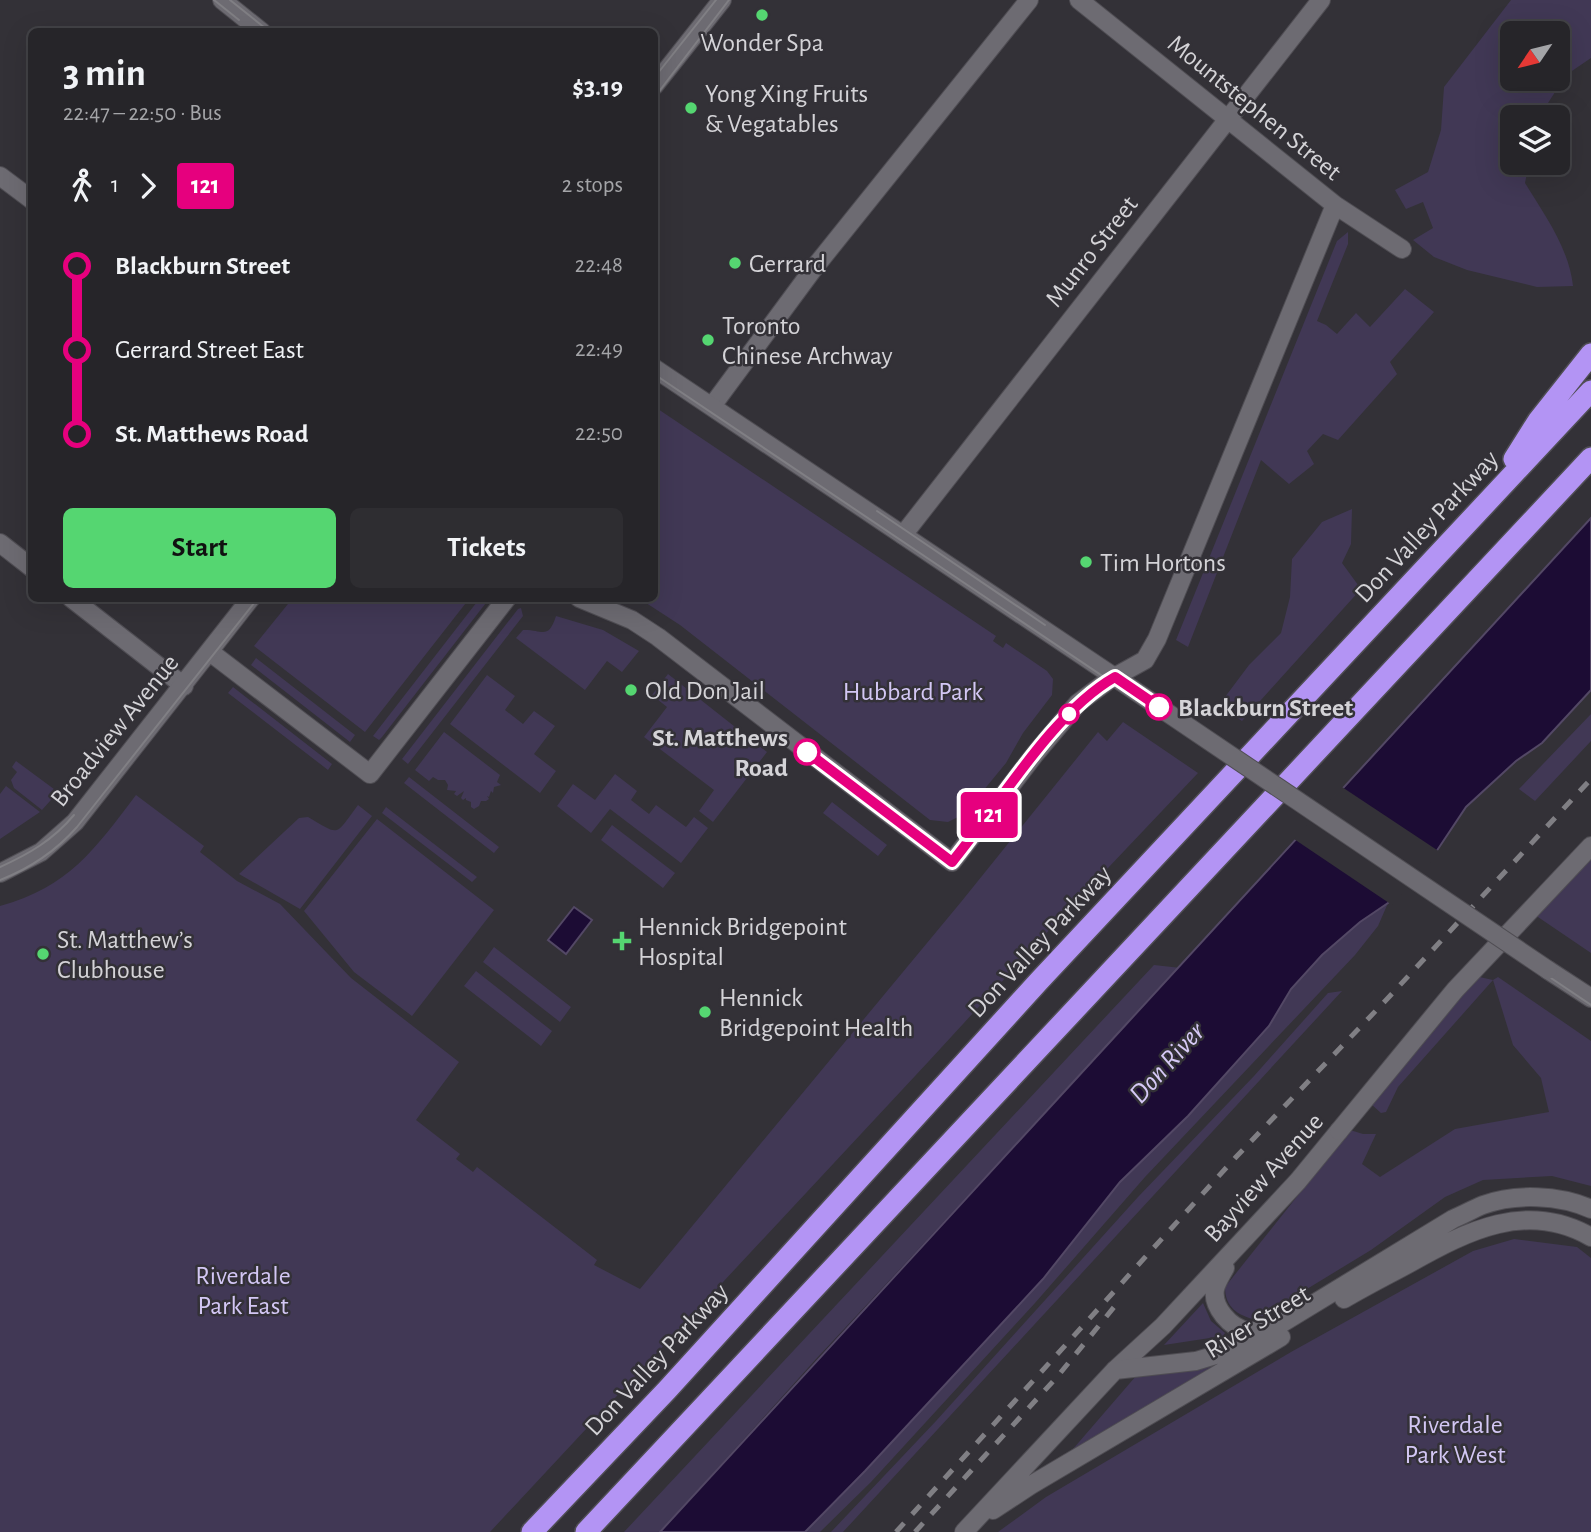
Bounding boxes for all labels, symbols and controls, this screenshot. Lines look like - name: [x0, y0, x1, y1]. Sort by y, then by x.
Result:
- marker: Wonder Spa: [754, 7, 770, 23]
- north arrow: [1500, 21, 1570, 91]
- map controls: [1500, 21, 1570, 175]
- place label: Wonder Spa: [700, 30, 824, 56]
- street label: Mountstephen Street: [1163, 30, 1346, 185]
- text: 3 min: [63, 55, 146, 93]
- text: $3.19: [572, 74, 623, 100]
- place label: Yong Xing Fruits & Vegatables: [705, 81, 868, 137]
- marker: Yong Xing Fruits & Vegatables: [683, 100, 699, 116]
- text: 22:47 – 22:50 · Bus: [63, 102, 222, 125]
- button: layers: [1500, 105, 1570, 175]
- icon: walk: [63, 167, 101, 205]
- icon: forward: [129, 167, 167, 205]
- text: 1: [111, 174, 119, 197]
- text: 121: [191, 174, 220, 198]
- text: 2 stops: [562, 174, 623, 197]
- street label: Munro Street: [1041, 191, 1143, 312]
- place label: Gerrard: [749, 251, 826, 277]
- text: Blackburn Street: [115, 253, 290, 279]
- text: 22:48: [575, 254, 623, 277]
- marker: Gerrard: [727, 255, 743, 271]
- place label: Toronto Chinese Archway: [722, 313, 893, 369]
- marker: Toronto Chinese Archway: [700, 332, 716, 348]
- text: Gerrard Street East: [115, 337, 304, 363]
- text: 22:49: [575, 338, 623, 361]
- text: St. Matthews Road: [115, 421, 308, 447]
- text: 22:50: [575, 422, 623, 445]
- street label: Don Valley Parkway: [1350, 446, 1504, 608]
- button: Start: [63, 508, 336, 588]
- button: Tickets: [350, 508, 623, 588]
- place label: Tim Hortons: [1100, 550, 1226, 576]
- marker: Tim Hortons: [1078, 554, 1094, 570]
- street label: Broadview Avenue: [46, 650, 184, 812]
- place label: Old Don Jail: [645, 678, 765, 704]
- park label: Hubbard Park: [843, 679, 983, 705]
- marker: Old Don Jail: [623, 682, 639, 698]
- marker: Blackburn Street: [1146, 694, 1172, 720]
- place label: Blackburn Street: [1178, 695, 1353, 721]
- unlabelled marker: [1059, 704, 1079, 724]
- place label: St. Matthews Road: [652, 725, 788, 781]
- marker: St. Matthews Road: [794, 739, 820, 765]
- line badge: 121: [949, 792, 1029, 838]
- text: 121: [975, 803, 1003, 827]
- street label: Don Valley Parkway: [963, 861, 1117, 1023]
- place label: Hennick Bridgepoint Hospital: [638, 914, 847, 970]
- place label: St. Matthew’s Clubhouse: [57, 927, 193, 983]
- marker: Hennick Bridgepoint Hospital: [612, 931, 632, 951]
- marker: St. Matthew’s Clubhouse: [35, 946, 51, 962]
- place label: Hennick Bridgepoint Health: [719, 985, 913, 1041]
- marker: Hennick Bridgepoint Health: [697, 1004, 713, 1020]
- water label: Don River: [1124, 1017, 1211, 1109]
- street label: Bayview Avenue: [1199, 1108, 1328, 1247]
- park label: Riverdale Park East: [195, 1263, 291, 1319]
- street label: Don Valley Parkway: [580, 1279, 734, 1441]
- street label: River Street: [1201, 1281, 1314, 1363]
- park label: Riverdale Park West: [1404, 1412, 1506, 1468]

